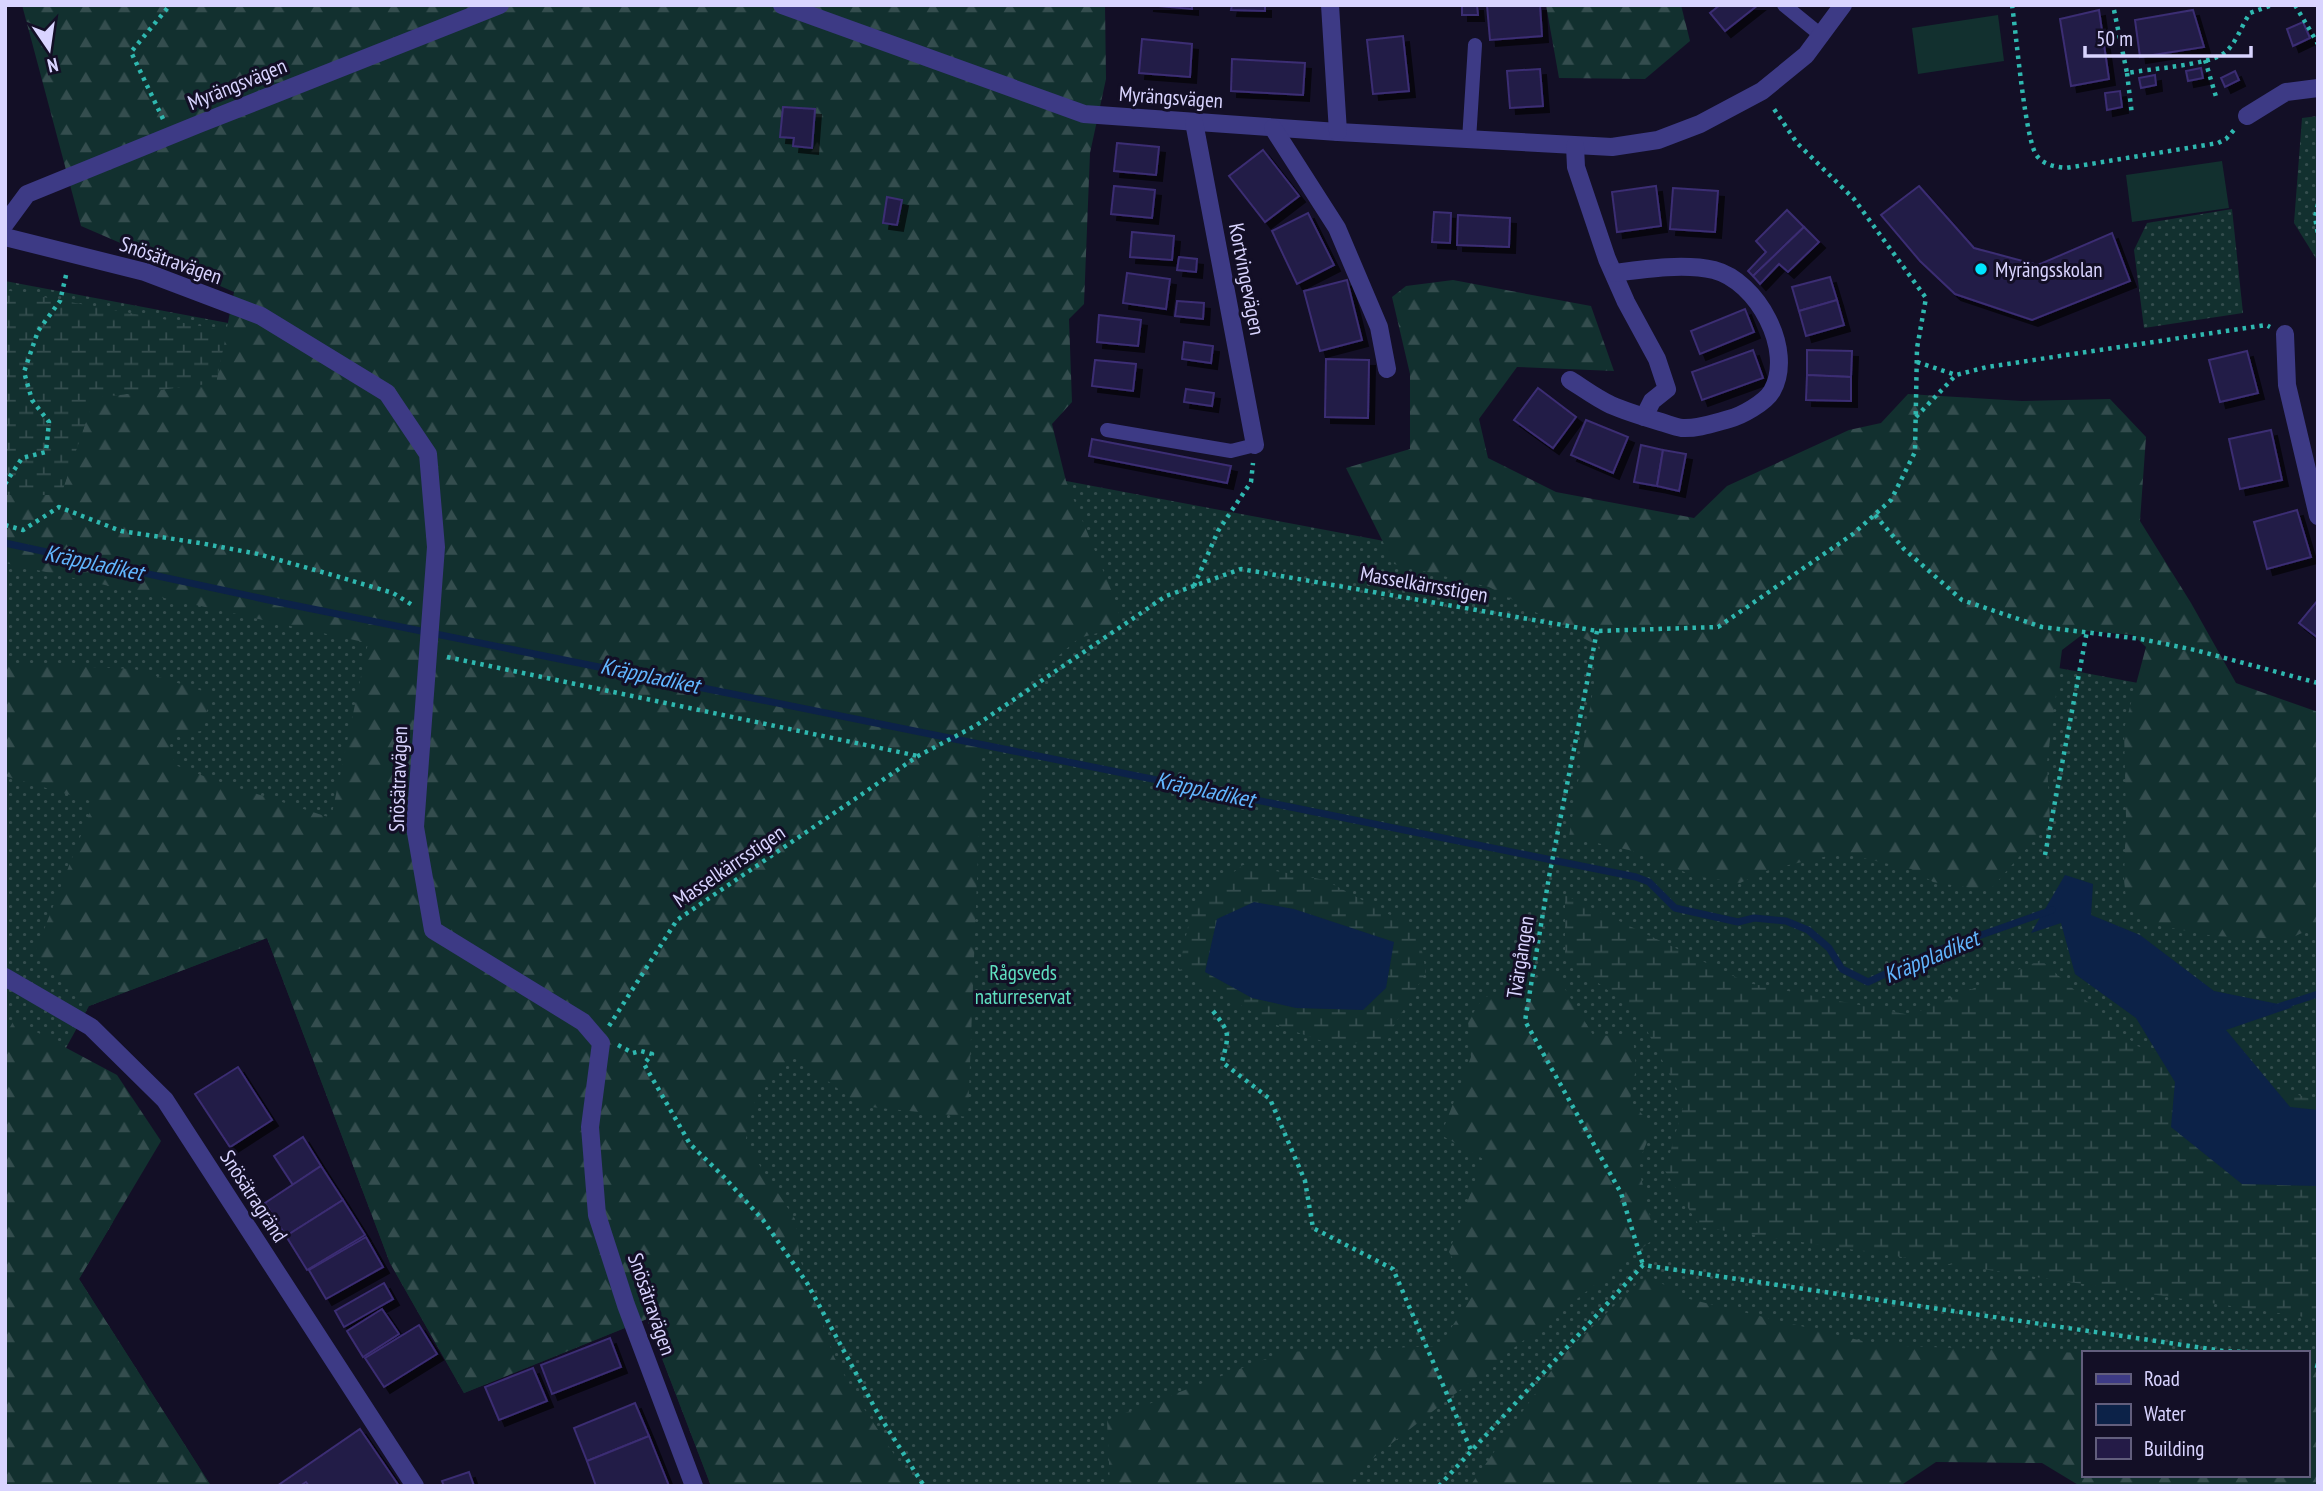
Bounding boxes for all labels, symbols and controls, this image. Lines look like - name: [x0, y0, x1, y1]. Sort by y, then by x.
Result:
- north arrow: [14, 14, 84, 84]
- scale bar: [2085, 14, 2251, 58]
- text: 50 m: [2096, 25, 2133, 52]
- street label: Myrängsvägen: [184, 52, 290, 116]
- text: N: [45, 53, 61, 78]
- street label: Myrängsvägen: [1118, 80, 1224, 114]
- street label: Kortvingevägen: [1223, 221, 1271, 337]
- street label: Snösätravägen: [116, 230, 226, 290]
- place label: Myrängsskolan: [1995, 256, 2102, 283]
- marker: Myrängsskolan: [1973, 261, 1989, 277]
- water label: Kräppladiket: [42, 537, 149, 587]
- street label: Masselkärrsstigen: [1358, 559, 1490, 609]
- water label: Kräppladiket: [598, 650, 705, 700]
- street label: Snösätravägen: [383, 725, 413, 833]
- water label: Kräppladiket: [1153, 764, 1260, 814]
- street label: Masselkärrsstigen: [668, 819, 790, 913]
- street label: Tvärgången: [1500, 914, 1540, 1000]
- water label: Kräppladiket: [1879, 922, 1985, 989]
- park label: Rågsveds naturreservat: [975, 959, 1071, 1010]
- street label: Snösätragränd: [214, 1145, 294, 1247]
- street label: Snösätravägen: [622, 1249, 682, 1359]
- legend: [2082, 1351, 2309, 1477]
- text: Road: [2144, 1365, 2180, 1392]
- text: Water: [2144, 1400, 2186, 1427]
- text: Building: [2144, 1435, 2204, 1462]

